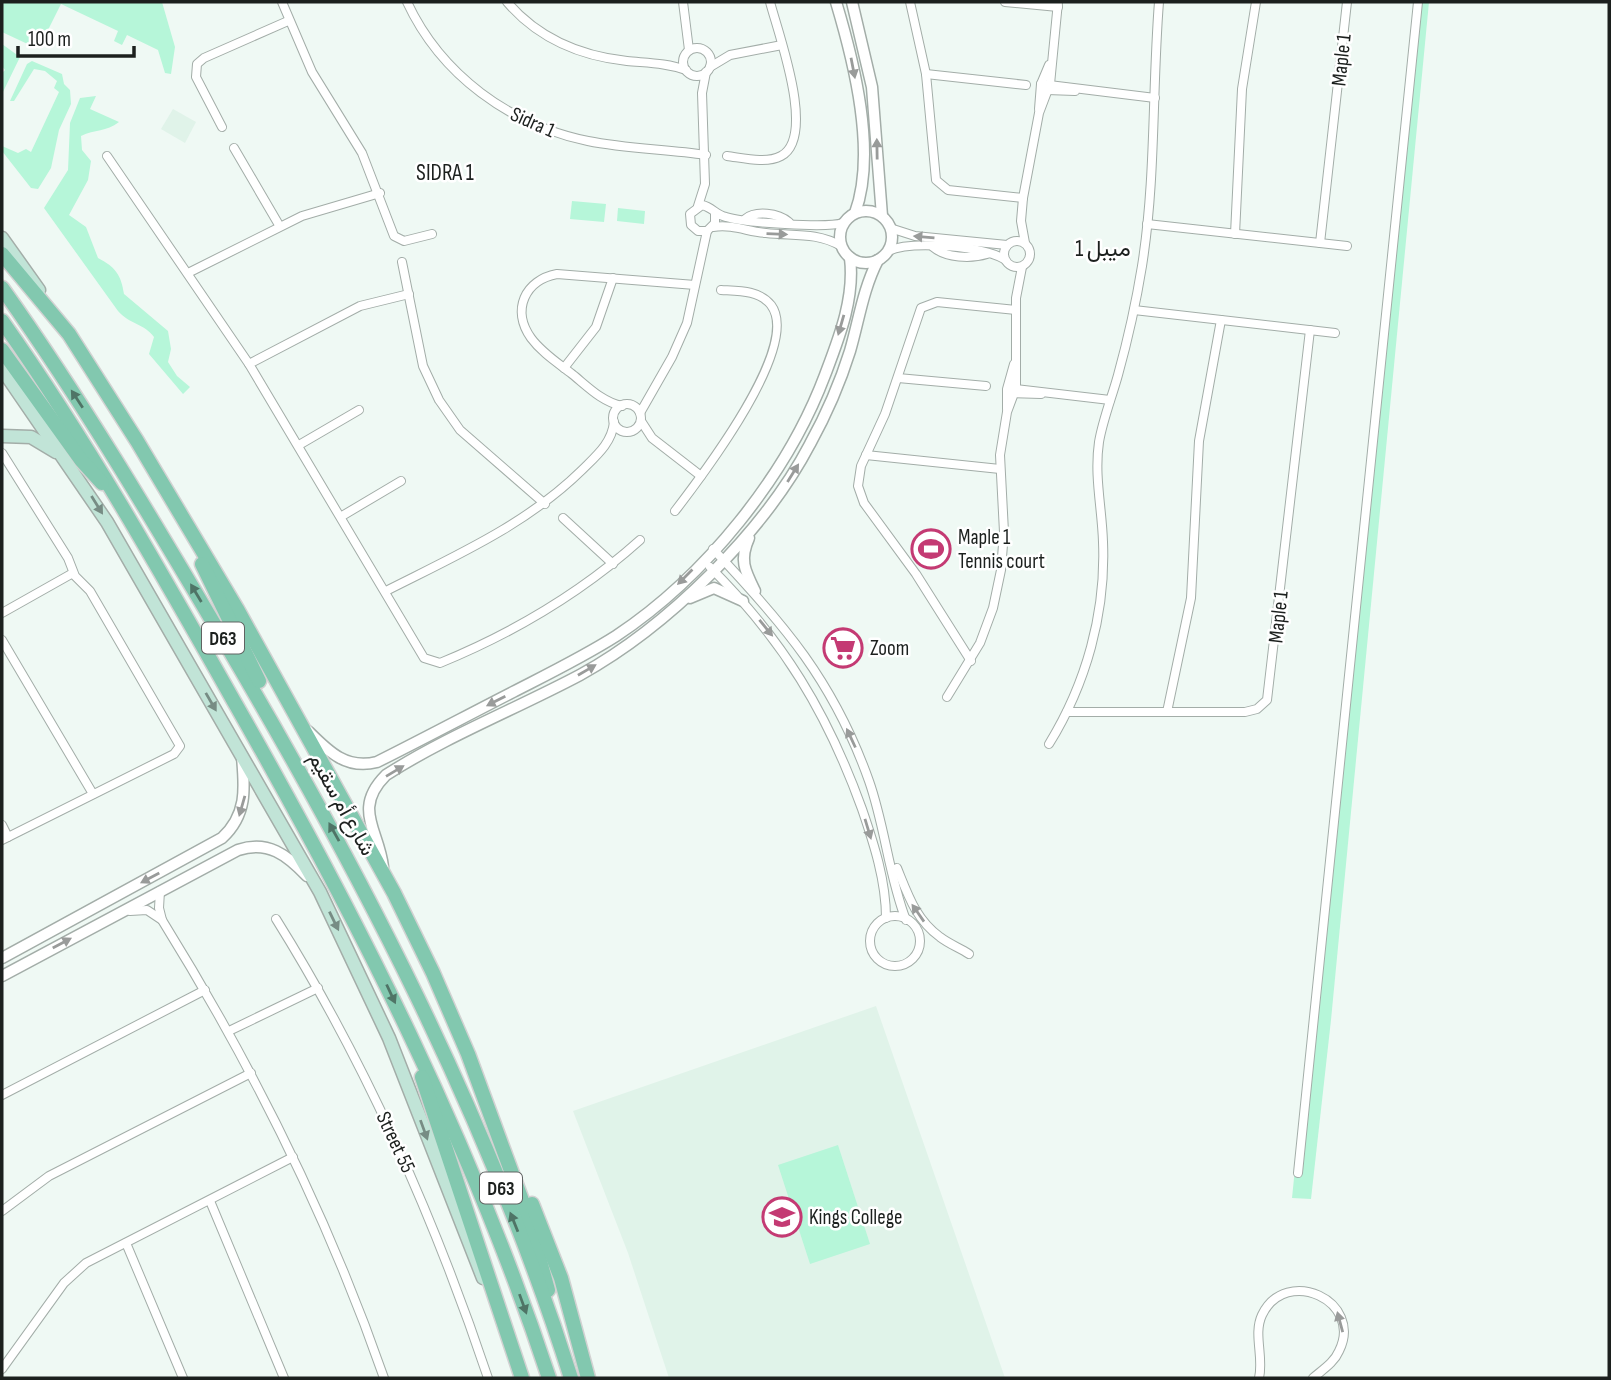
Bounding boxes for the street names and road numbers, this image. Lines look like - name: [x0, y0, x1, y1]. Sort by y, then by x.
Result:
- street label: Maple 1: [1326, 32, 1357, 87]
- street label: Sidra 1: [507, 102, 560, 144]
- street label: Maple 1: [1263, 589, 1294, 644]
- road number: D63: [202, 622, 244, 653]
- street label: شارع أم سقيم: [302, 748, 380, 861]
- street label: Street 55: [371, 1108, 421, 1177]
- road number: D63: [480, 1172, 522, 1204]

